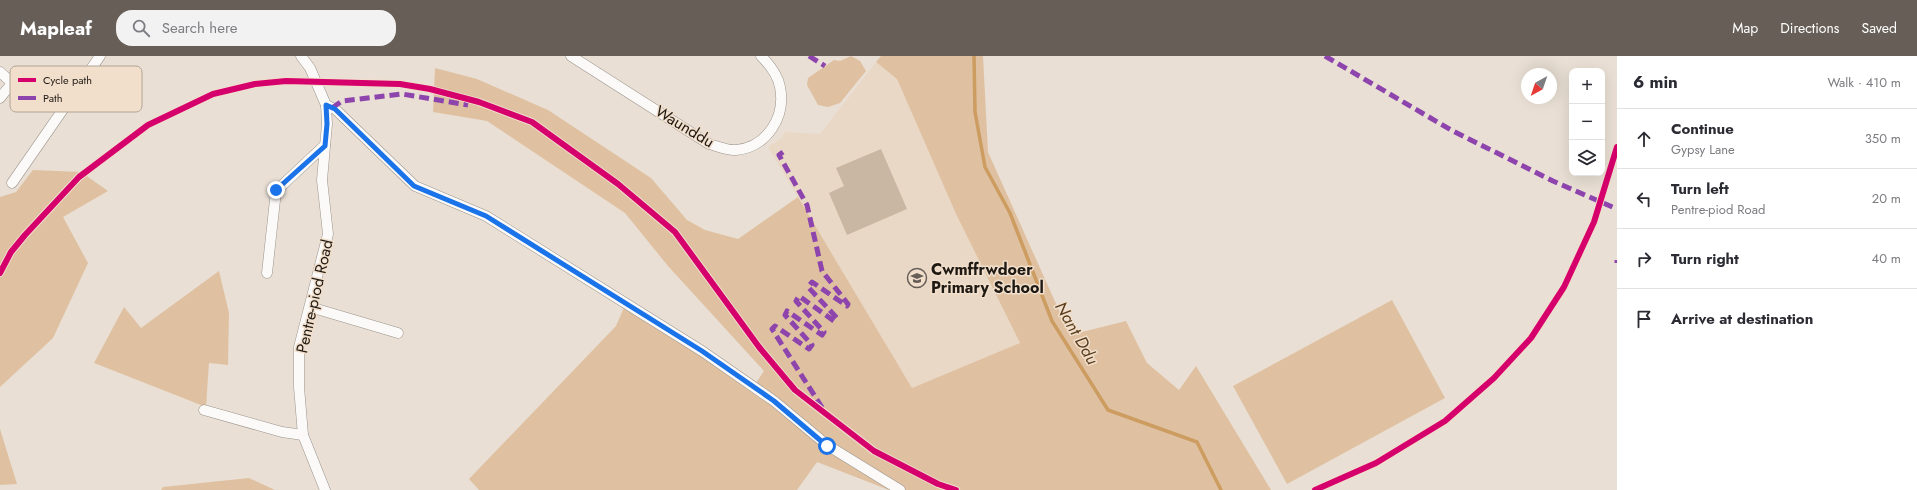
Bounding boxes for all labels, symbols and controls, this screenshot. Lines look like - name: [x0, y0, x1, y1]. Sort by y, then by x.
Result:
- search box: [116, 10, 396, 46]
- text: Mapleaf: [20, 15, 92, 42]
- icon: search: [130, 17, 152, 39]
- text: Search here: [162, 17, 238, 39]
- text: Map: [1732, 18, 1758, 38]
- text: Directions: [1780, 18, 1840, 38]
- text: Saved: [1862, 18, 1897, 38]
- legend: [10, 66, 142, 112]
- north arrow: [1521, 68, 1557, 104]
- map controls: [1569, 68, 1605, 176]
- button: +: [1569, 68, 1605, 104]
- text: 6 min: [1633, 70, 1678, 94]
- text: Cycle path: [43, 72, 92, 88]
- text: Walk · 410 m: [1827, 73, 1901, 92]
- text: Path: [43, 90, 62, 106]
- street label: Waunddu: [651, 100, 719, 153]
- button: −: [1569, 104, 1605, 140]
- text: Continue: [1671, 118, 1734, 140]
- icon: ahead: [1633, 128, 1655, 150]
- text: 350 m: [1865, 129, 1901, 148]
- button: layers: [1569, 140, 1605, 176]
- text: Gypsy Lane: [1671, 140, 1735, 159]
- text: Turn left: [1671, 178, 1729, 200]
- route end: [267, 181, 285, 199]
- icon: left: [1633, 188, 1655, 210]
- text: 20 m: [1872, 189, 1901, 208]
- text: Pentre-piod Road: [1671, 200, 1765, 219]
- street label: Pentre-piod Road: [290, 237, 339, 355]
- icon: right: [1633, 248, 1655, 270]
- text: Turn right: [1671, 248, 1739, 270]
- text: 40 m: [1872, 249, 1901, 268]
- place label: Cwmffrwdoer Primary School: [931, 258, 1044, 299]
- school or university icon: Cwmffrwdoer Primary School: [906, 267, 928, 289]
- water label: Nant Ddu: [1049, 297, 1105, 369]
- icon: arrive: [1633, 308, 1655, 330]
- text: Arrive at destination: [1671, 308, 1813, 330]
- route start: [818, 437, 836, 455]

